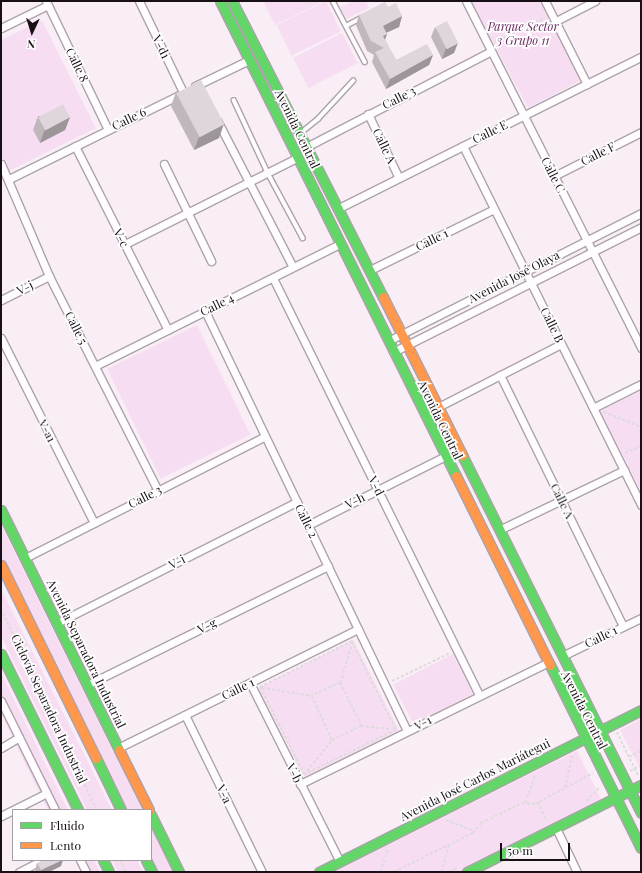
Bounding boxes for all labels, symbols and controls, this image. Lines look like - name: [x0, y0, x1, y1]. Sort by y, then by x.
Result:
- north arrow: [12, 12, 52, 52]
- park label: Parque Sector 3 Grupo 11: [487, 20, 559, 48]
- street label: V-d1: [149, 33, 173, 61]
- text: N: [27, 37, 36, 52]
- street label: Calle 8: [63, 46, 91, 84]
- street label: Calle 3: [380, 84, 418, 112]
- street label: Avenida Central: [272, 87, 322, 171]
- street label: Calle 6: [110, 105, 148, 133]
- street label: Calle E: [470, 117, 510, 147]
- street label: Calle A: [369, 126, 399, 166]
- street label: Calle F: [578, 139, 618, 169]
- street label: Calle C: [538, 155, 568, 195]
- street label: V-c: [110, 226, 132, 250]
- street label: Calle 1: [413, 226, 451, 254]
- street label: Avenida José Olaya: [466, 248, 562, 306]
- street label: V-j: [14, 278, 36, 298]
- street label: Calle 4: [198, 291, 236, 319]
- street label: Calle B: [537, 305, 567, 345]
- street label: Calle 5: [62, 309, 90, 347]
- street label: Avenida Central: [415, 378, 465, 462]
- street label: V-a1: [35, 417, 59, 445]
- street label: V-d: [365, 474, 387, 498]
- street label: Calle A: [547, 481, 577, 521]
- street label: Calle 3: [126, 483, 164, 511]
- street label: V-h: [343, 490, 367, 512]
- street label: Calle 2: [292, 502, 320, 540]
- street label: V-i: [166, 552, 188, 572]
- street label: Avenida Separadora Industrial: [44, 577, 128, 731]
- street label: V-g: [195, 615, 219, 637]
- street label: Calle 1: [582, 623, 620, 651]
- street label: Ciclovía Separadora Industrial: [8, 632, 90, 786]
- street label: Avenida Central: [558, 668, 610, 752]
- street label: Calle 1: [219, 675, 257, 703]
- street label: V-1: [412, 713, 434, 733]
- street label: Avenida José Carlos Mariátegui: [398, 736, 552, 824]
- street label: V-b: [283, 761, 305, 785]
- street label: V-a: [213, 782, 235, 806]
- legend: [12, 809, 152, 861]
- text: Fluido: [50, 817, 84, 833]
- scale bar: [502, 835, 572, 861]
- text: Lento: [50, 837, 81, 853]
- text: 50 m: [507, 842, 533, 858]

